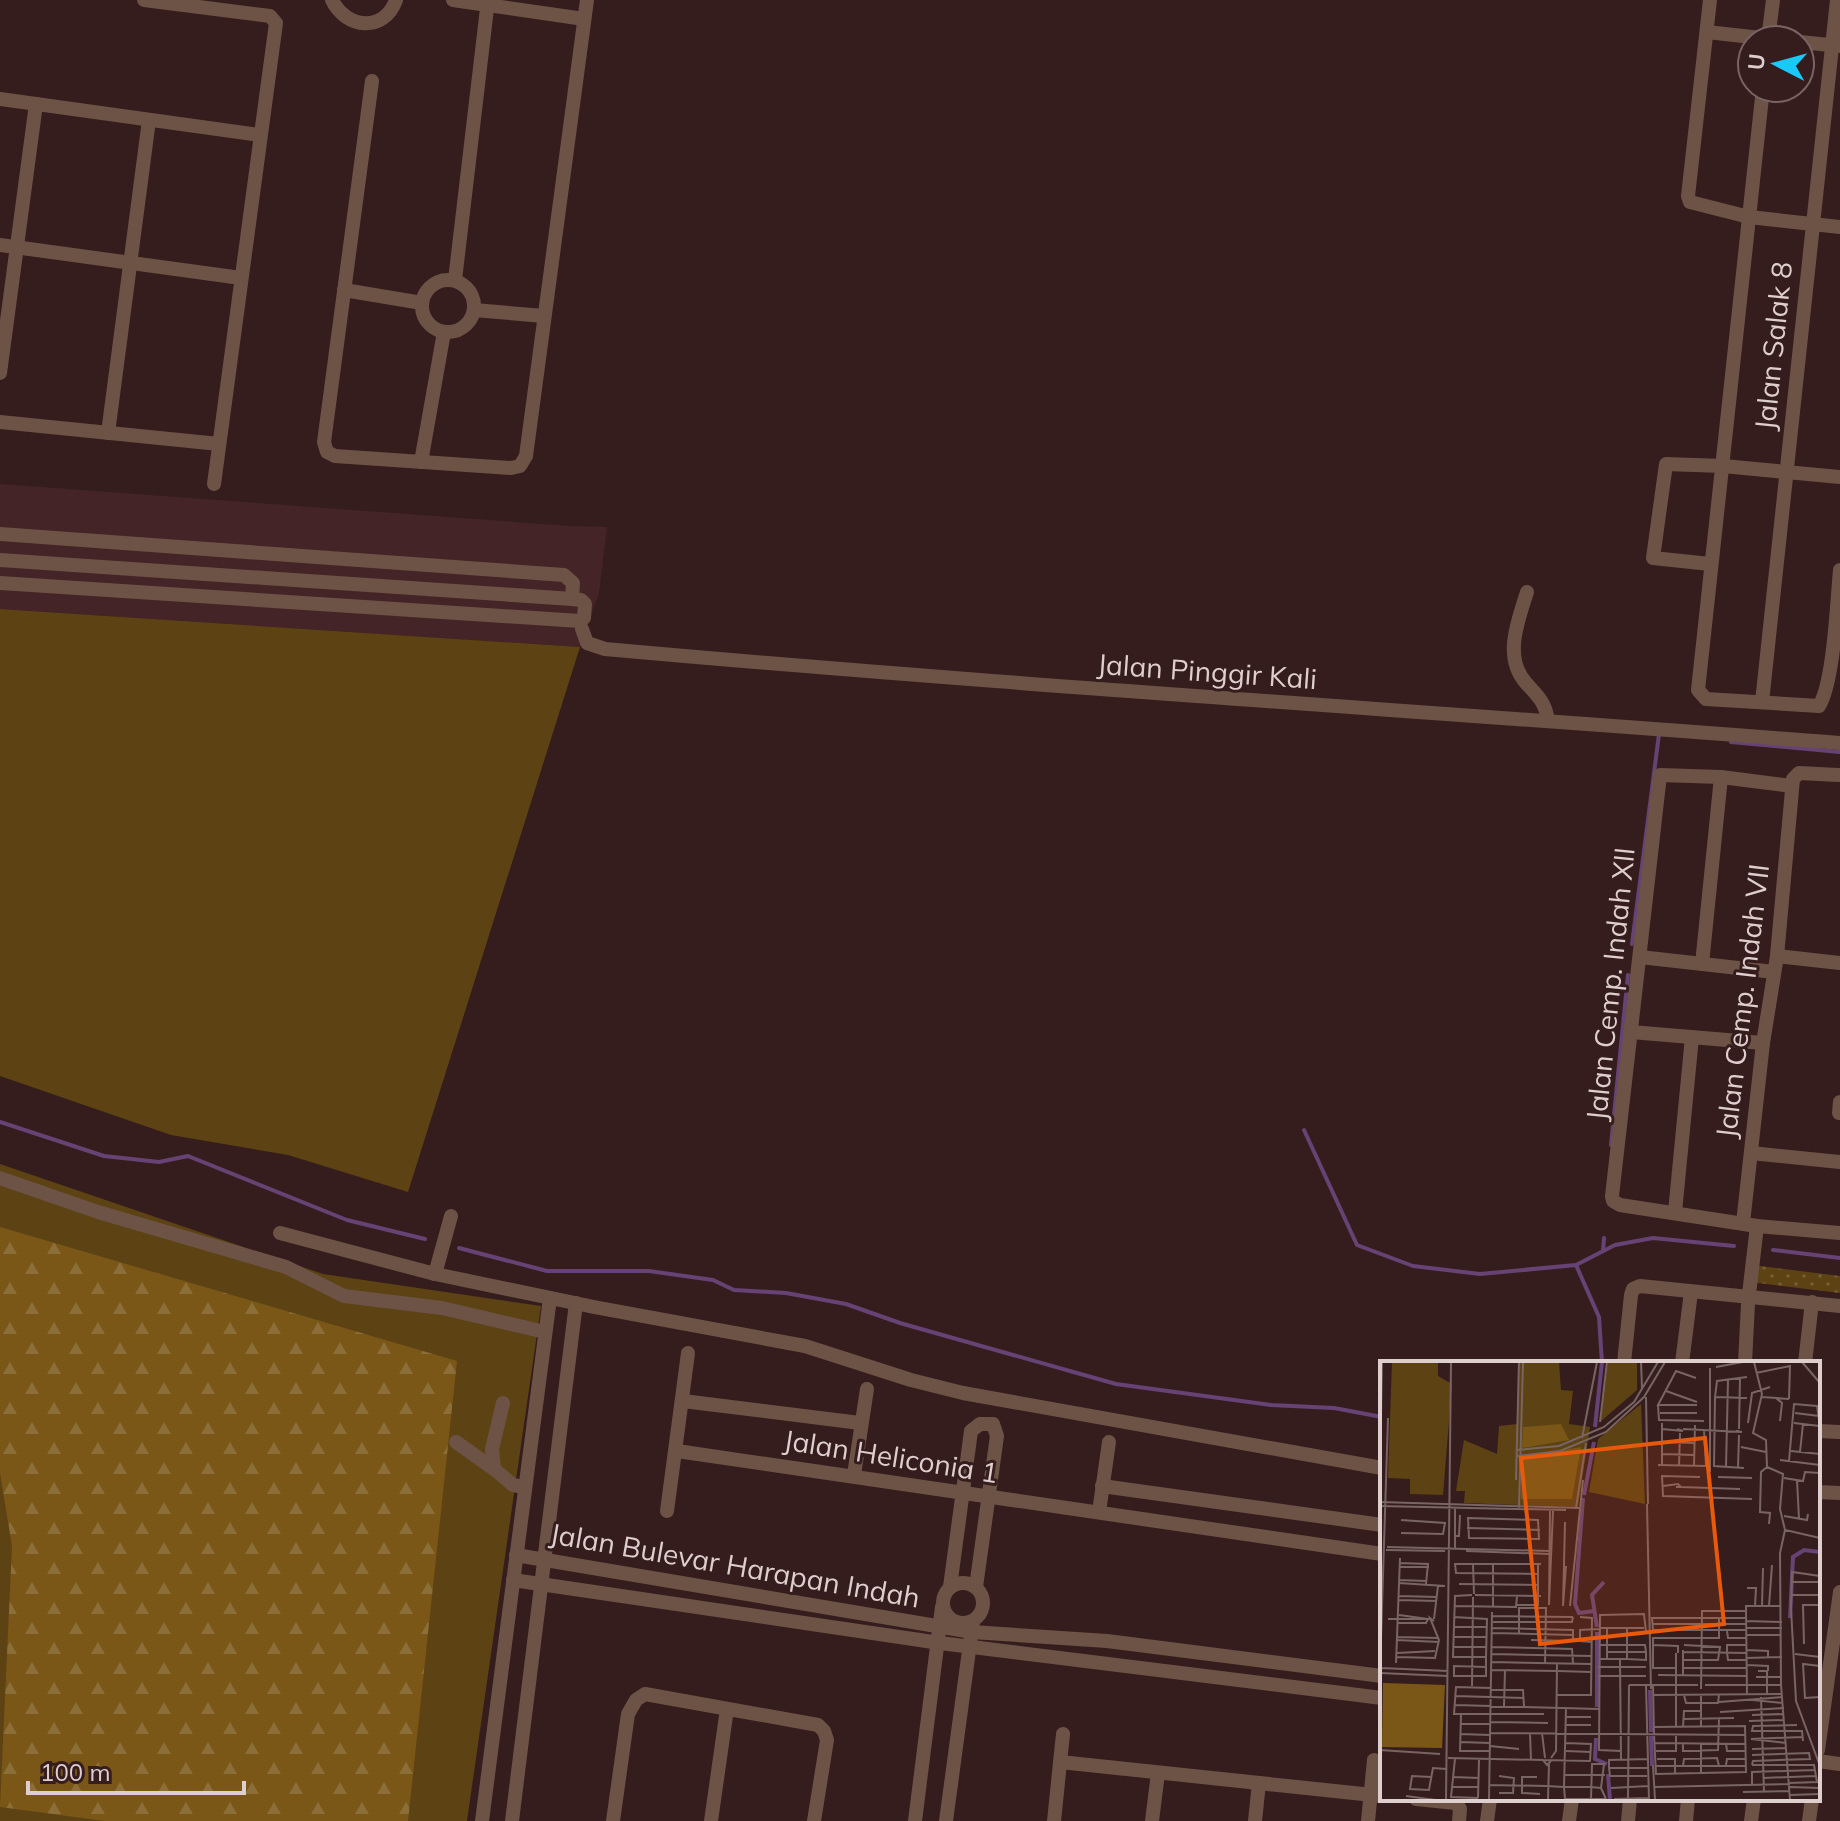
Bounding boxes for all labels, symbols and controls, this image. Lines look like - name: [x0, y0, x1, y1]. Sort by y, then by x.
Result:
- north arrow: [1736, 24, 1816, 104]
- text: U: [1741, 52, 1771, 71]
- street label: Jalan Salak 8: [1747, 260, 1799, 432]
- street label: Jalan Pinggir Kali: [1096, 646, 1318, 696]
- street label: Jalan Cemp. Indah XII: [1578, 846, 1642, 1122]
- street label: Jalan Cemp. Indah VII: [1708, 862, 1776, 1140]
- inset map: [1380, 1361, 1820, 1801]
- street label: Jalan Heliconia 1: [781, 1422, 1001, 1490]
- street label: Jalan Bulevar Harapan Indah: [547, 1515, 923, 1615]
- scale bar: [28, 1745, 244, 1795]
- text: 100 m: [40, 1757, 111, 1787]

